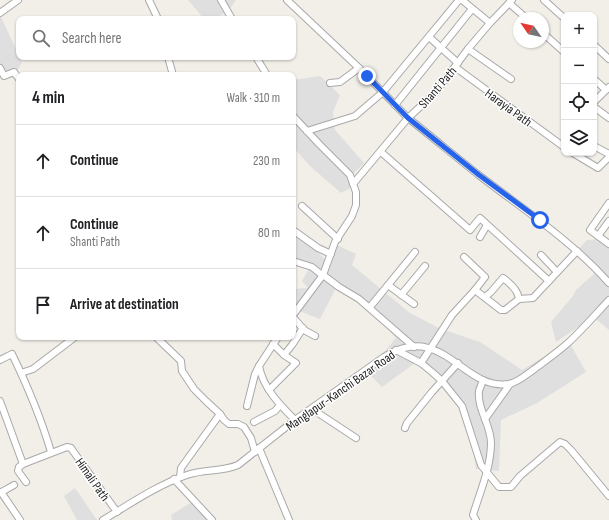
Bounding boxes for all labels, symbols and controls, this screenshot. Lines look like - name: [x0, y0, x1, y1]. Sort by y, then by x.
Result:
- north arrow: [513, 12, 549, 48]
- map controls: [561, 12, 597, 156]
- button: +: [561, 12, 597, 48]
- search box: [16, 16, 296, 60]
- icon: search: [30, 27, 52, 49]
- text: Search here: [62, 29, 122, 48]
- button: −: [561, 48, 597, 84]
- street label: Shanti Path: [415, 64, 460, 112]
- route end: [358, 67, 376, 85]
- button: locate: [561, 84, 597, 120]
- street label: Harayia Path: [482, 85, 535, 130]
- text: 4 min: [32, 88, 65, 108]
- text: Walk · 310 m: [227, 90, 280, 106]
- button: layers: [561, 120, 597, 156]
- icon: ahead: [32, 150, 54, 172]
- text: Continue: [70, 151, 119, 170]
- text: 230 m: [253, 153, 280, 169]
- route start: [531, 211, 549, 229]
- text: Continue: [70, 215, 119, 234]
- icon: ahead: [32, 222, 54, 244]
- text: 80 m: [258, 225, 280, 241]
- text: Shanti Path: [70, 234, 120, 250]
- icon: arrive: [32, 294, 54, 316]
- text: Arrive at destination: [70, 295, 179, 314]
- street label: Manglapur-Kanchi Bazar Road: [283, 347, 398, 435]
- street label: Himali Path: [71, 455, 113, 504]

